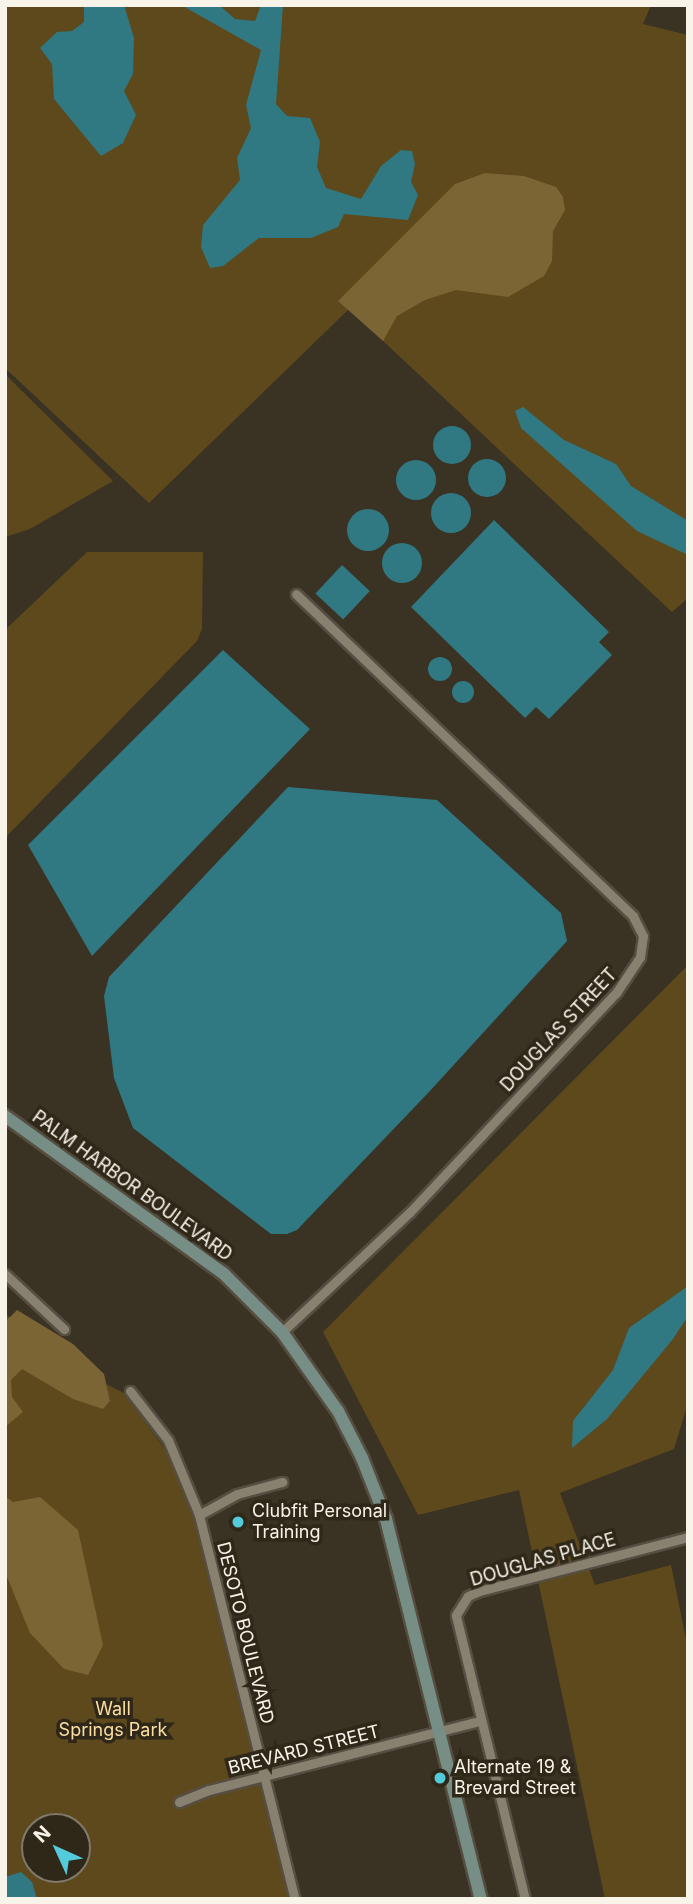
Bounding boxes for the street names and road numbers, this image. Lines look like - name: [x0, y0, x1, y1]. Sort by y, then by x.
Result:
- street label: DOUGLAS STREET: [496, 964, 622, 1096]
- street label: PALM HARBOR BOULEVARD: [28, 1106, 236, 1266]
- street label: DOUGLAS PLACE: [468, 1529, 618, 1591]
- street label: DESOTO BOULEVARD: [212, 1540, 278, 1726]
- street label: BREVARD STREET: [226, 1721, 382, 1779]

